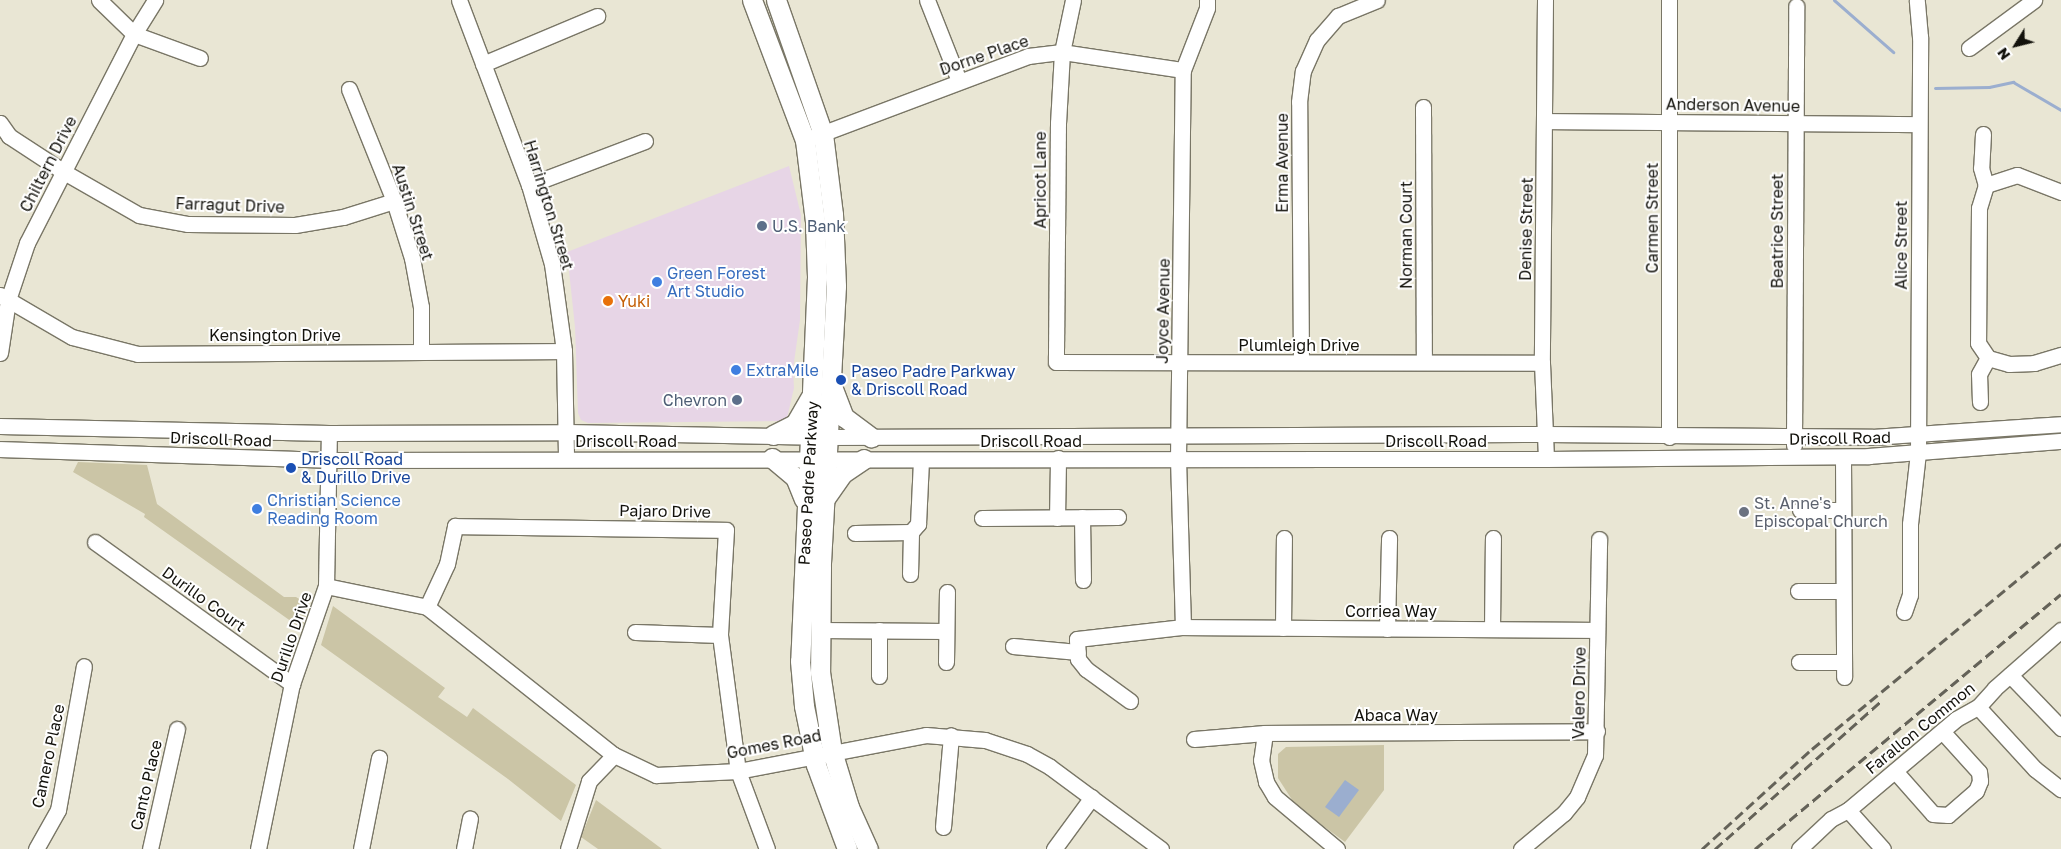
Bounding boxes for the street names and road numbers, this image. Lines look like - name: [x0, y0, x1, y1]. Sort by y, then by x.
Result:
- street label: Dorne Place: [937, 31, 1031, 79]
- street label: Anderson Avenue: [1666, 94, 1800, 116]
- street label: Chiltern Drive: [16, 113, 80, 215]
- street label: Erma Avenue: [1272, 113, 1292, 213]
- street label: Apricot Lane: [1030, 131, 1050, 229]
- street label: Harrington Street: [520, 138, 578, 272]
- street label: Austin Street: [388, 161, 438, 263]
- street label: Carmen Street: [1642, 163, 1662, 273]
- street label: Beatrice Street: [1767, 173, 1787, 289]
- street label: Denise Street: [1515, 177, 1537, 281]
- street label: Norman Court: [1396, 181, 1416, 289]
- street label: Farragut Drive: [175, 194, 285, 216]
- street label: Alice Street: [1891, 200, 1911, 290]
- street label: Joyce Avenue: [1152, 258, 1174, 364]
- street label: Kensington Drive: [209, 325, 341, 345]
- street label: Plumleigh Drive: [1238, 335, 1360, 355]
- street label: Paseo Padre Parkway: [794, 400, 822, 566]
- street label: Driscoll Road: [170, 428, 272, 450]
- street label: Driscoll Road: [1789, 428, 1891, 448]
- street label: Driscoll Road: [575, 431, 677, 451]
- street label: Driscoll Road: [980, 431, 1082, 451]
- street label: Driscoll Road: [1385, 431, 1487, 451]
- street label: Pajaro Drive: [619, 501, 711, 521]
- street label: Durillo Court: [159, 562, 249, 636]
- street label: Durillo Drive: [267, 589, 315, 685]
- street label: Corriea Way: [1345, 601, 1437, 621]
- street label: Valero Drive: [1569, 647, 1589, 739]
- street label: Farallon Common: [1861, 678, 1979, 778]
- street label: Camero Place: [28, 702, 68, 810]
- street label: Abaca Way: [1354, 705, 1438, 725]
- street label: Gomes Road: [725, 725, 823, 763]
- street label: Canto Place: [126, 738, 166, 832]

